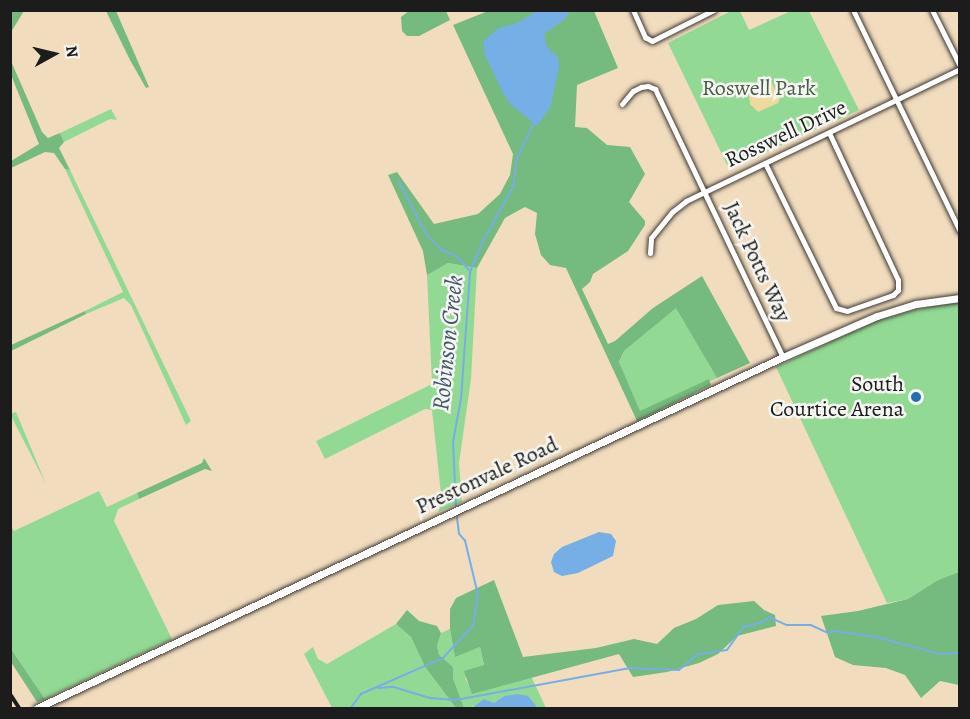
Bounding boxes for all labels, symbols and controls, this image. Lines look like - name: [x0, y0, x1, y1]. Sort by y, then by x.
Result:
- north arrow: [24, 24, 84, 84]
- text: N: [60, 44, 84, 59]
- park label: Roswell Park: [702, 76, 816, 102]
- street label: Rosswell Drive: [721, 94, 851, 174]
- street label: Jack Potts Way: [718, 198, 796, 326]
- water label: Robinson Creek: [427, 274, 469, 412]
- place label: South Courtice Arena: [770, 371, 904, 422]
- marker: South Courtice Arena: [909, 390, 923, 404]
- street label: Prestonvale Road: [412, 432, 562, 520]

